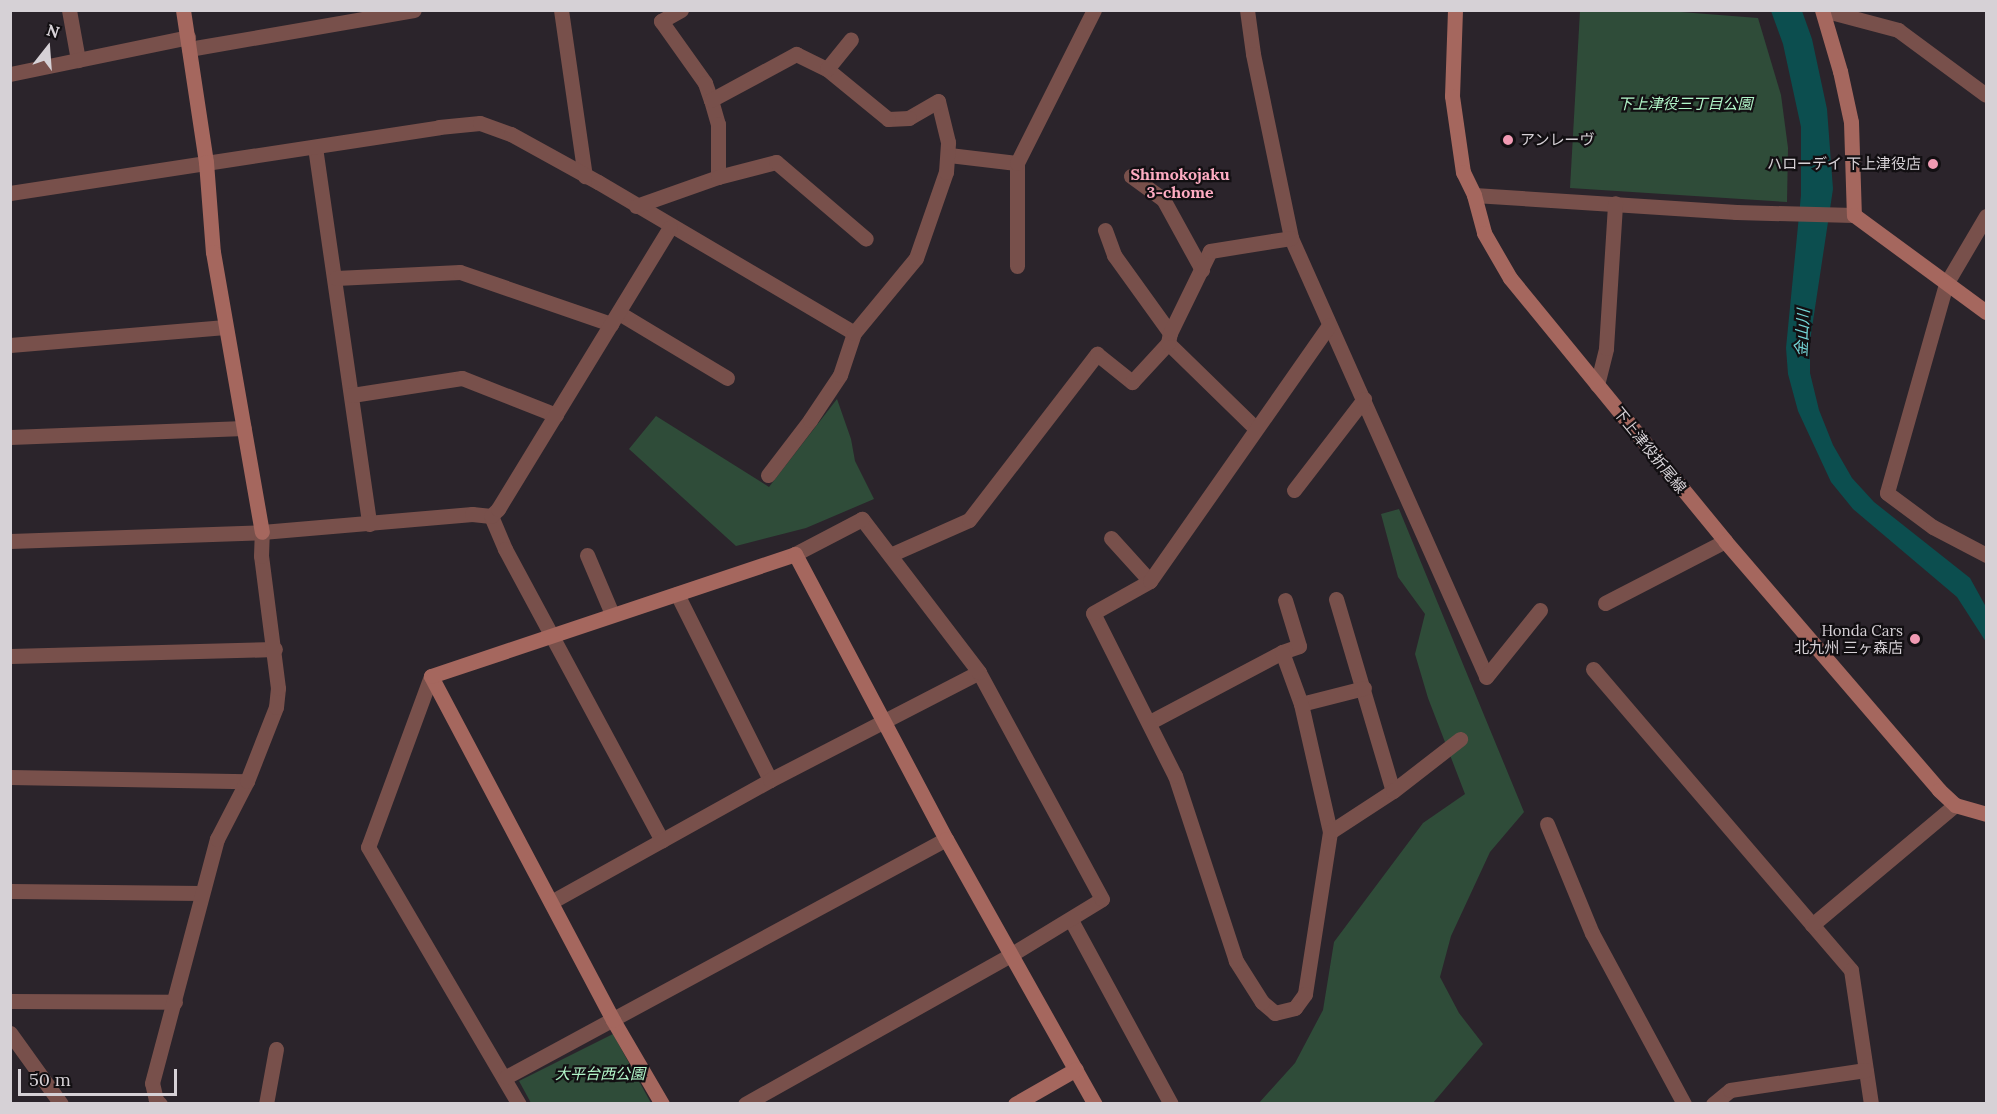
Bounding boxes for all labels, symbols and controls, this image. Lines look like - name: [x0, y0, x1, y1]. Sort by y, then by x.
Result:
- north arrow: [18, 18, 78, 78]
- text: N: [44, 19, 62, 42]
- park label: 下上津役三丁目公園: [1618, 95, 1752, 113]
- place label: アンレーヴ: [1520, 131, 1595, 149]
- marker: アンレーヴ: [1501, 133, 1515, 147]
- place label: ハローデイ 下上津役店: [1767, 155, 1921, 173]
- marker: ハローデイ 下上津役店: [1926, 157, 1940, 171]
- district label: Shimokojaku 3-chome: [1130, 164, 1230, 202]
- water label: 金山川: [1791, 309, 1813, 357]
- street label: 下上津役折尾線: [1610, 404, 1690, 496]
- place label: Honda Cars 北九州 三ヶ森店: [1794, 621, 1903, 656]
- marker: Honda Cars 北九州 三ヶ森店: [1908, 632, 1922, 646]
- scale bar: [21, 1057, 180, 1095]
- park label: 大平台西公園: [555, 1065, 645, 1083]
- text: 50 m: [29, 1068, 71, 1091]

